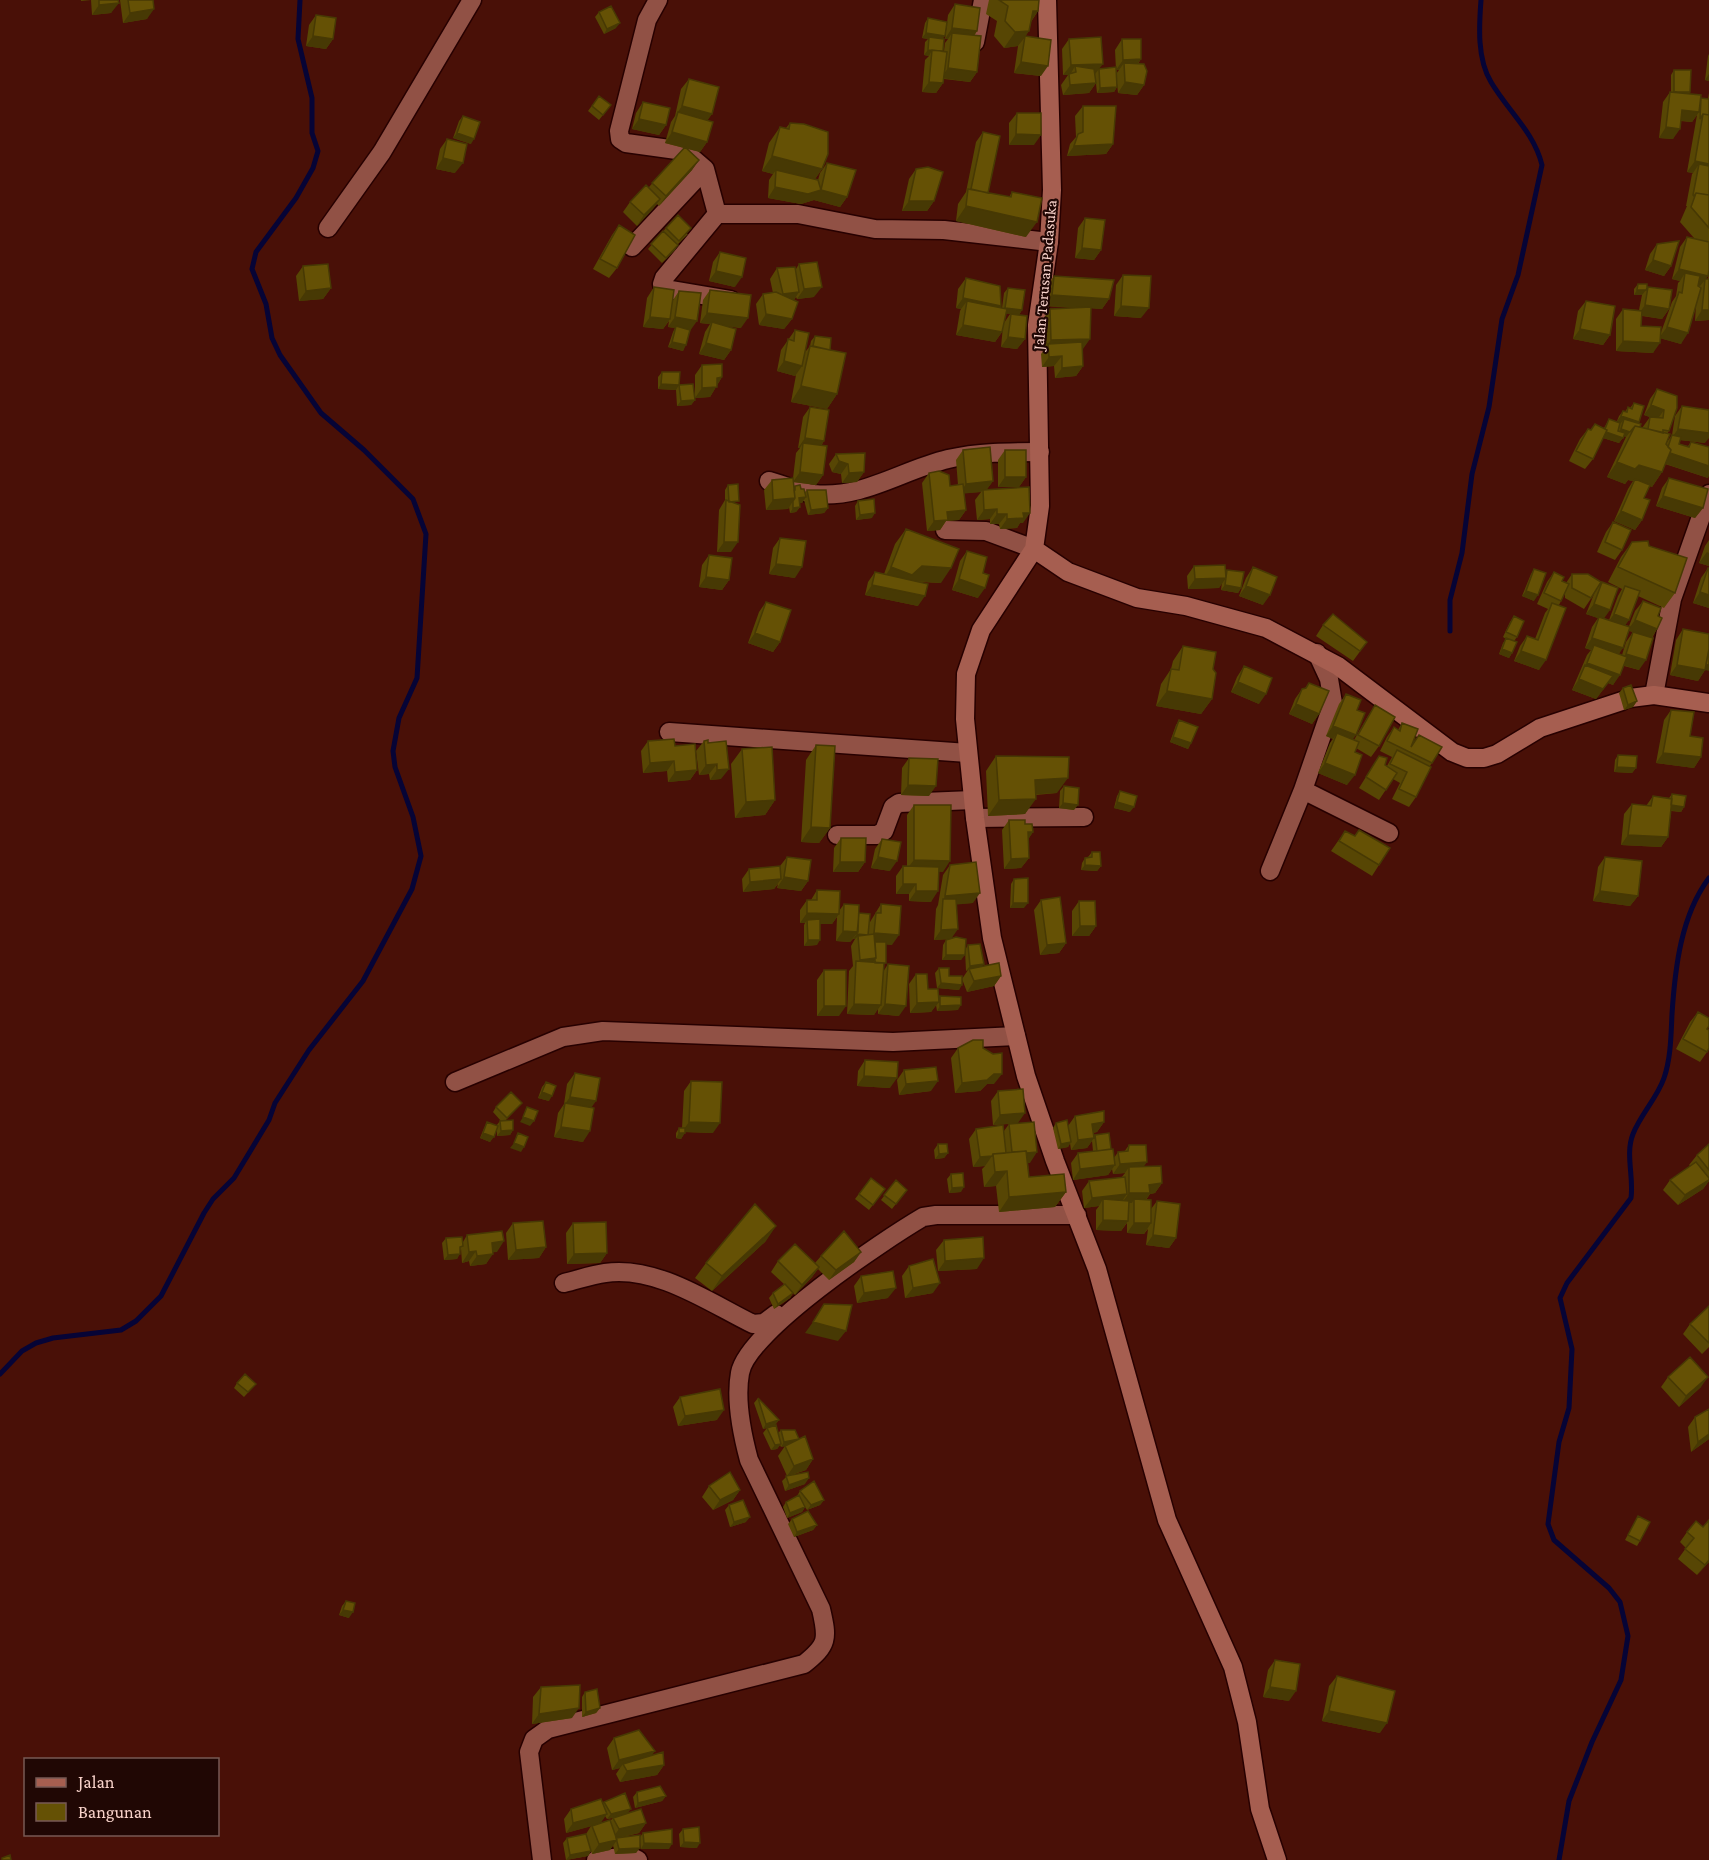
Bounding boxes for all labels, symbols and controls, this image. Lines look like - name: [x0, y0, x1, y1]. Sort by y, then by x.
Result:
- street label: Jalan Terusan Padasuka: [1029, 199, 1061, 353]
- legend: [24, 1758, 219, 1836]
- text: Jalan: [76, 1772, 115, 1792]
- text: Bangunan: [78, 1802, 152, 1822]

